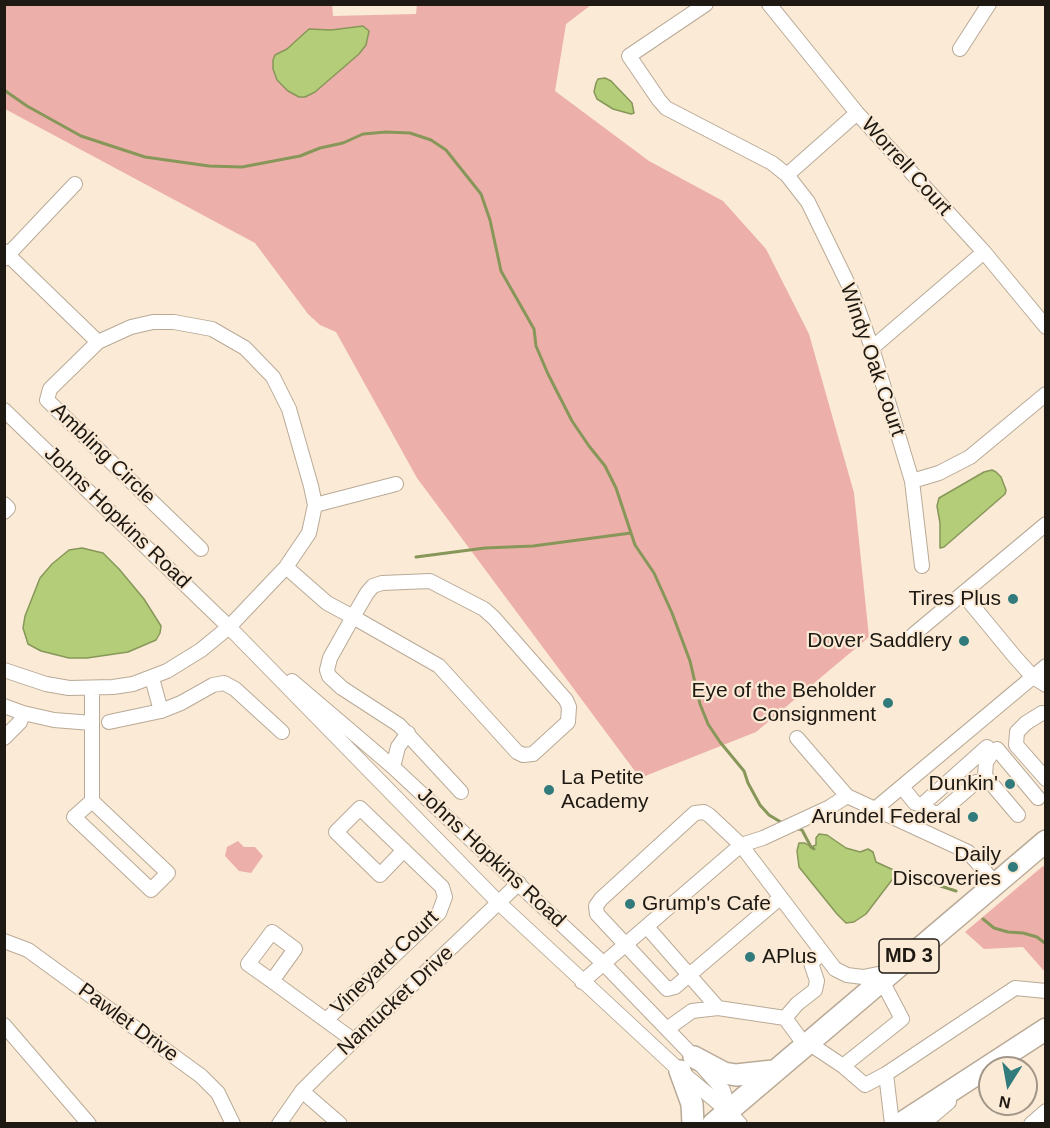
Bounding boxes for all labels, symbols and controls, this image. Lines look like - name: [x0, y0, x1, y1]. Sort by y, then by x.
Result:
- street label: Worrell Court: [855, 113, 957, 221]
- street label: Windy Oak Court: [834, 280, 910, 440]
- street label: Ambling Circle: [46, 398, 160, 510]
- street label: Johns Hopkins Road: [39, 442, 195, 594]
- place label: Tires Plus: [908, 586, 1001, 612]
- marker: Tires Plus: [1006, 592, 1020, 606]
- place label: Dover Saddlery: [807, 628, 952, 654]
- marker: Dover Saddlery: [957, 634, 971, 648]
- place label: Eye of the Beholder Consignment: [692, 678, 876, 728]
- marker: Eye of the Beholder Consignment: [881, 696, 895, 710]
- place label: La Petite Academy: [561, 765, 649, 815]
- place label: Dunkin': [929, 771, 998, 797]
- marker: Dunkin': [1003, 777, 1017, 791]
- street label: Johns Hopkins Road: [412, 783, 570, 933]
- marker: La Petite Academy: [542, 783, 556, 797]
- place label: Arundel Federal: [812, 804, 961, 830]
- marker: Arundel Federal: [966, 810, 980, 824]
- place label: Daily Discoveries: [892, 842, 1001, 892]
- marker: Daily Discoveries: [1006, 860, 1020, 874]
- place label: Grump's Cafe: [642, 891, 771, 917]
- marker: Grump's Cafe: [623, 897, 637, 911]
- street label: Vineyard Court: [326, 905, 444, 1021]
- road number: MD 3: [879, 939, 939, 973]
- street label: Nantucket Drive: [333, 941, 459, 1061]
- place label: APlus: [762, 944, 817, 970]
- marker: APlus: [743, 950, 757, 964]
- street label: Pawlet Drive: [73, 978, 183, 1068]
- north arrow: [978, 1056, 1038, 1116]
- text: N: [998, 1093, 1012, 1112]

